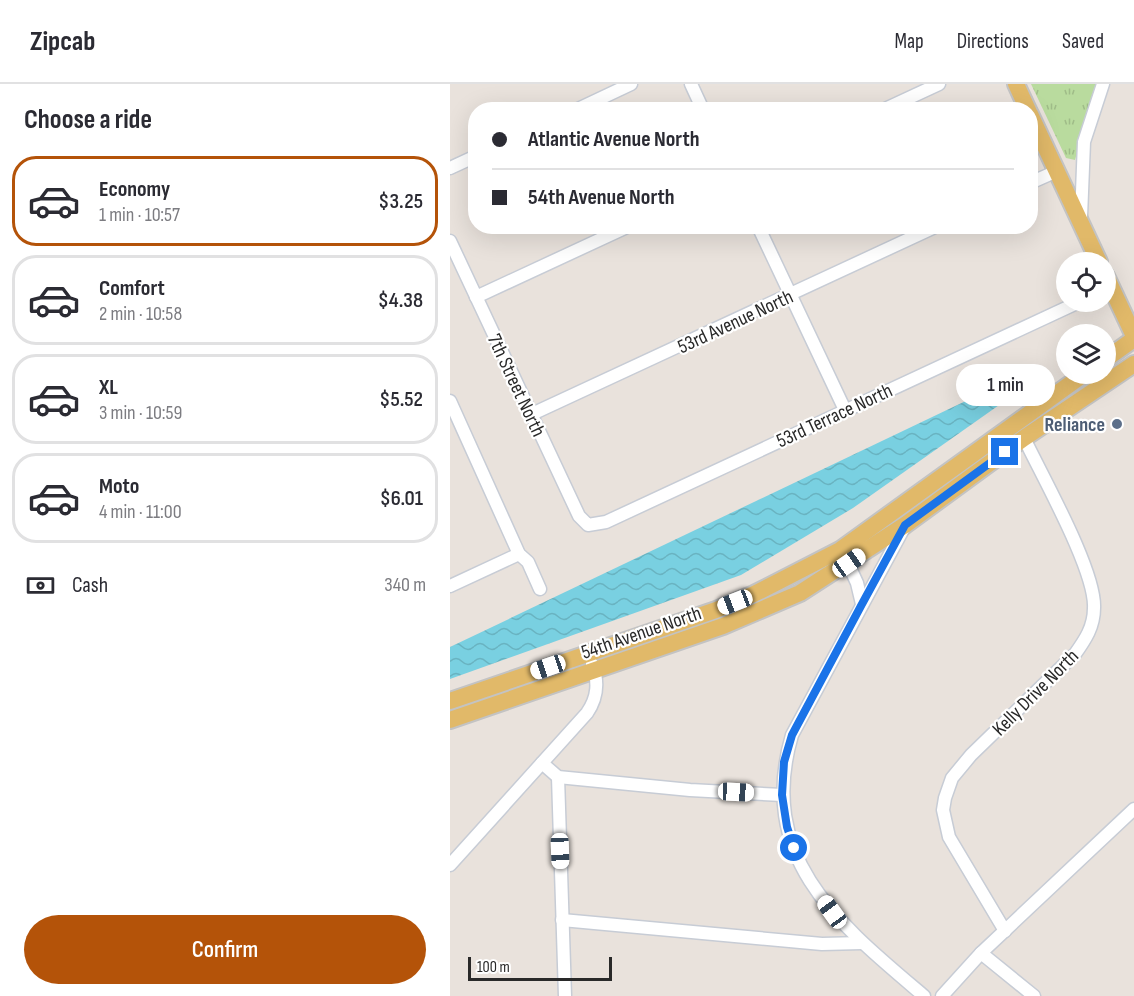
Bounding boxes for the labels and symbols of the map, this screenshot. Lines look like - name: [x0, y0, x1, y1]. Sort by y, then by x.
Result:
- street label: 53rd Avenue North: [674, 285, 797, 359]
- street label: 7th Street North: [482, 330, 550, 441]
- callout: 1 min: [956, 365, 1054, 407]
- street label: 53rd Terrace North: [773, 379, 896, 453]
- place label: Reliance: [1044, 413, 1105, 437]
- marker: Reliance: [1110, 417, 1124, 431]
- route end: [991, 438, 1018, 465]
- car: [829, 545, 869, 581]
- car: [715, 587, 755, 617]
- street label: 54th Avenue North: [578, 601, 705, 665]
- street label: Kelly Drive North: [988, 645, 1084, 741]
- car: [528, 653, 568, 681]
- car: [718, 782, 754, 802]
- car: [550, 833, 570, 869]
- route start: [780, 834, 807, 861]
- car: [814, 892, 850, 932]
- scale bar: [468, 954, 612, 982]

